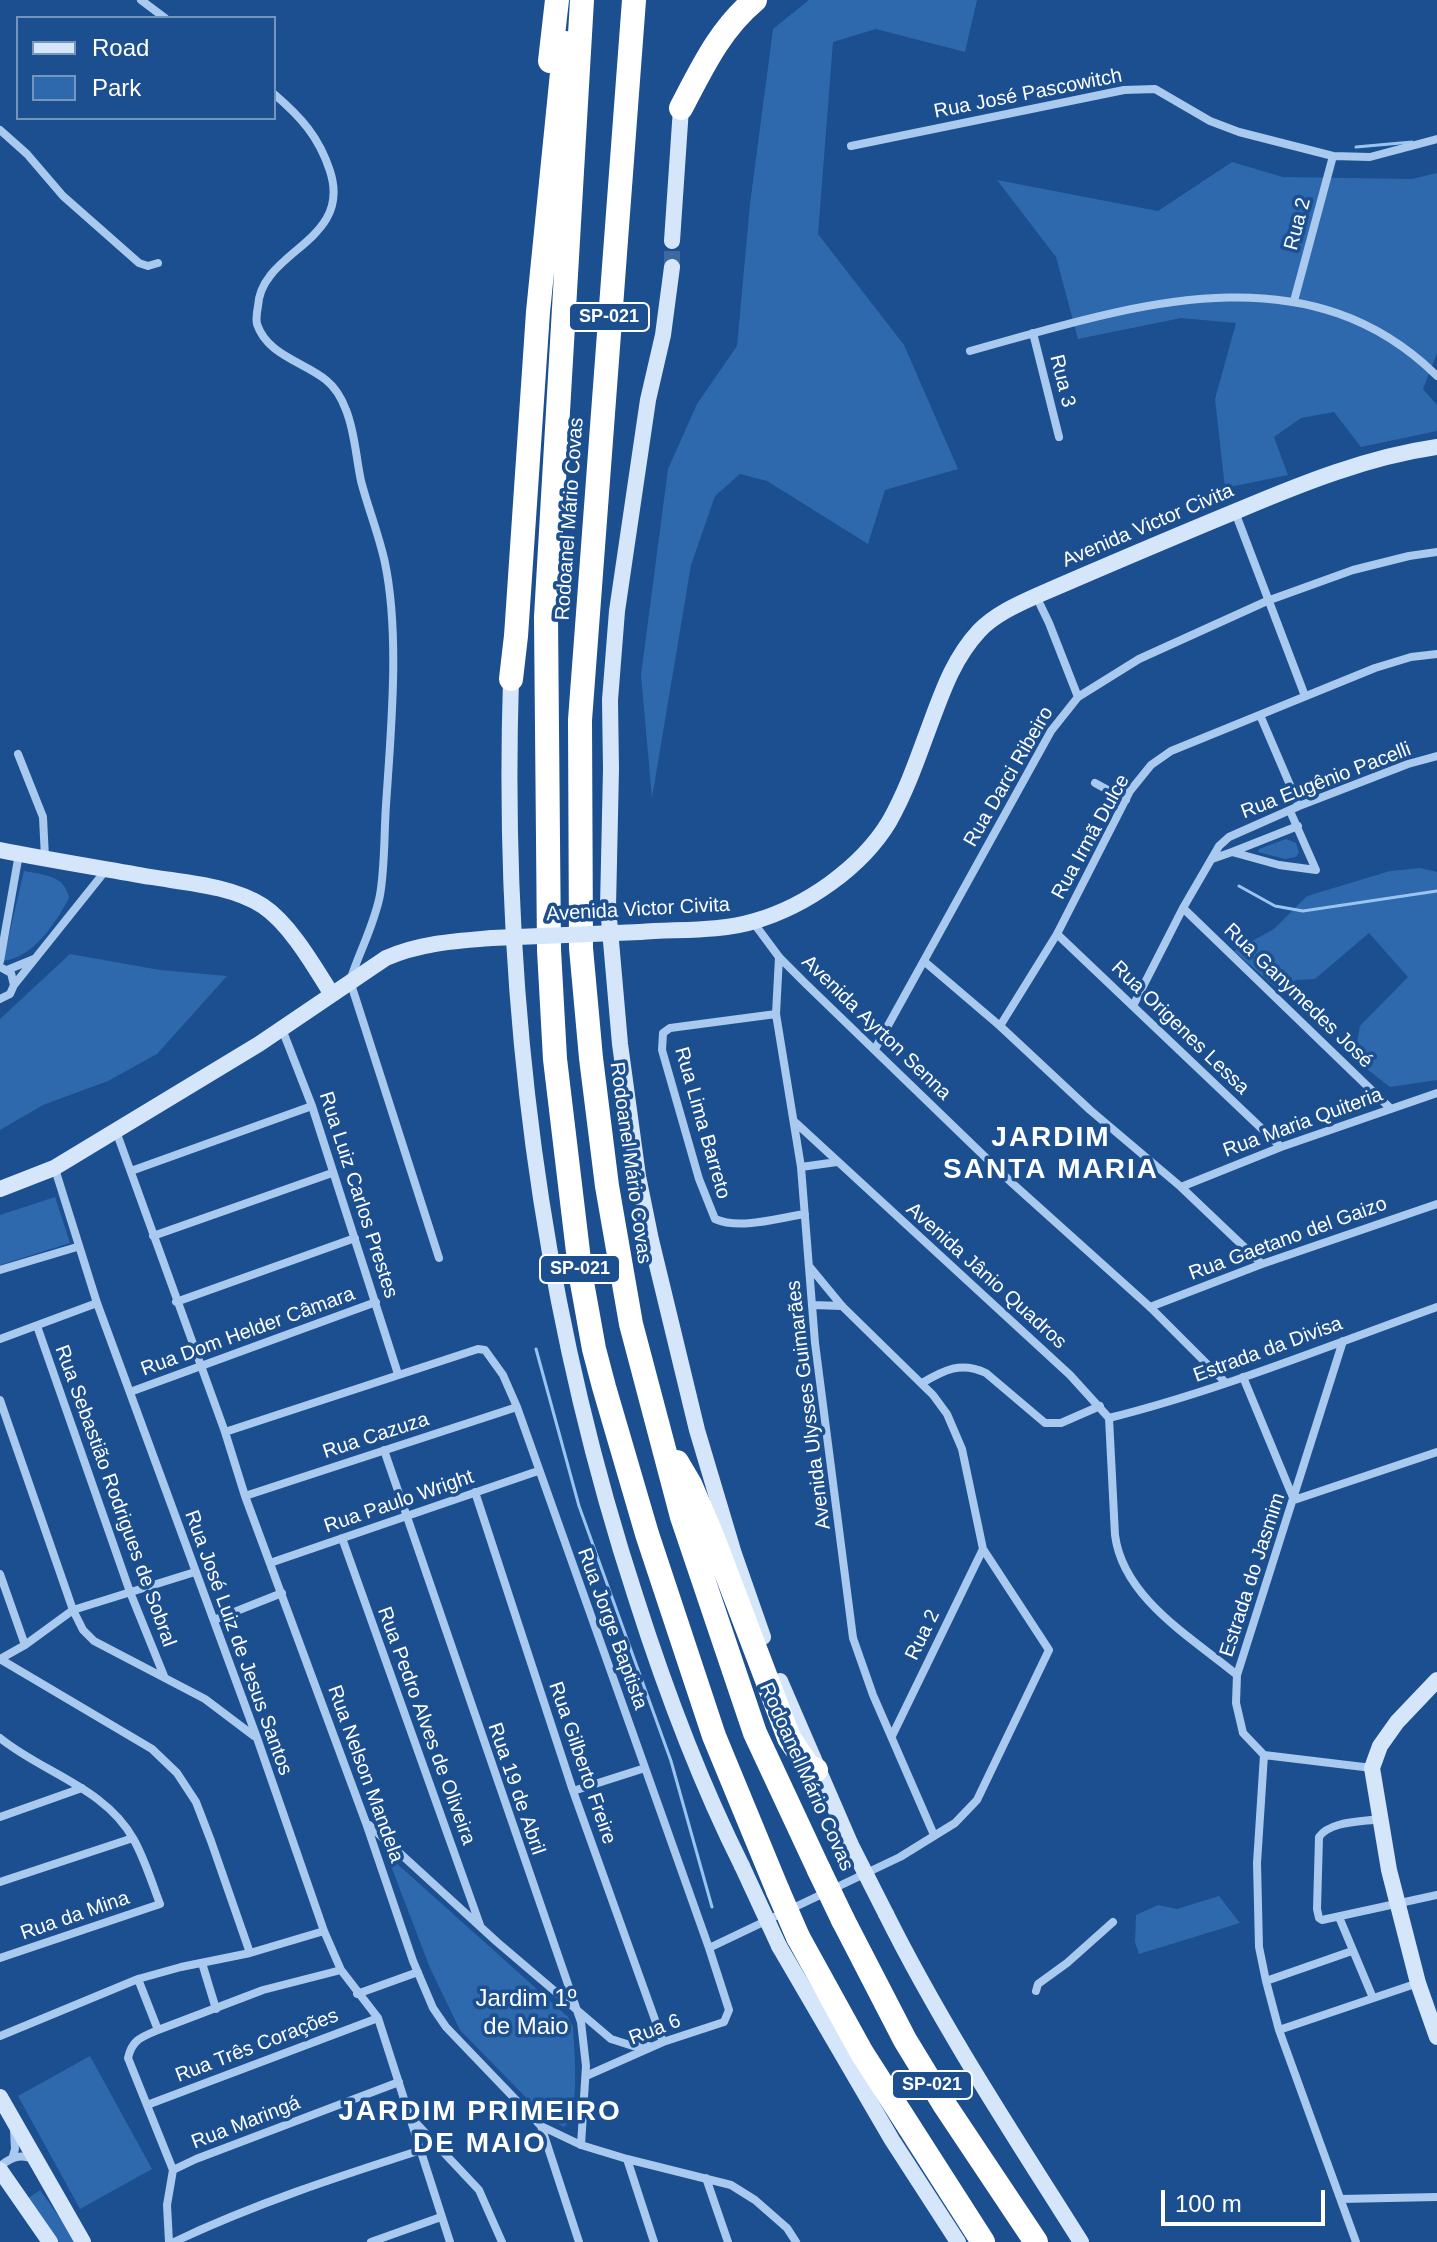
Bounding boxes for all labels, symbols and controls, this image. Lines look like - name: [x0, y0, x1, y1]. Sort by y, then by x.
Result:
- legend: [16, 16, 276, 120]
- text: Road: [92, 34, 149, 61]
- street label: Rua José Pascowitch: [932, 64, 1124, 124]
- text: Park: [92, 74, 141, 101]
- street label: Rua 2: [1280, 195, 1316, 253]
- road number: SP-021: [569, 303, 649, 331]
- street label: Rua 3: [1044, 352, 1080, 410]
- street label: Rodoanel Mário Covas: [551, 417, 589, 621]
- street label: Avenida Victor Civita: [1059, 479, 1237, 573]
- street label: Rua Darci Ribeiro: [959, 703, 1059, 851]
- street label: Rua Eugênio Pacelli: [1238, 738, 1414, 824]
- street label: Rua Irmã Dulce: [1047, 770, 1135, 904]
- street label: Avenida Victor Civita: [546, 893, 730, 927]
- street label: Rua Ganymedes José: [1218, 919, 1378, 1073]
- street label: Avenida Ayrton Senna: [796, 950, 956, 1106]
- street label: Rua Origenes Lessa: [1106, 956, 1254, 1100]
- street label: Rua Lima Barreto: [669, 1044, 735, 1202]
- street label: Rodoanel Mário Covas: [604, 1061, 656, 1265]
- street label: Rua Maria Quiteria: [1220, 1083, 1386, 1163]
- street label: Rua Luiz Carlos Prestes: [313, 1089, 403, 1301]
- district label: JARDIM SANTA MARIA: [943, 1121, 1159, 1187]
- street label: Rua Gaetano del Gaizo: [1186, 1192, 1390, 1286]
- street label: Avenida Jânio Quadros: [901, 1198, 1071, 1354]
- road number: SP-021: [540, 1255, 620, 1283]
- street label: Avenida Ulysses Guimarães: [782, 1279, 836, 1531]
- street label: Rua Dom Helder Câmara: [138, 1282, 358, 1382]
- street label: Estrada da Divisa: [1190, 1312, 1346, 1388]
- street label: Rua Sebastião Rodrigues de Sobral: [49, 1342, 181, 1650]
- street label: Rua Cazuza: [320, 1408, 432, 1464]
- street label: Rua Paulo Wright: [321, 1465, 477, 1539]
- street label: Estrada do Jasmim: [1215, 1490, 1291, 1660]
- street label: Rua José Luiz de Jesus Santos: [179, 1507, 297, 1779]
- street label: Rua Jorge Baptista: [572, 1545, 652, 1713]
- street label: Rua Pedro Alves de Oliveira: [372, 1604, 480, 1848]
- street label: Rua 2: [901, 1606, 945, 1664]
- street label: Rua Gilberto Freire: [543, 1679, 621, 1847]
- street label: Rodoanel Mário Covas: [754, 1679, 858, 1875]
- street label: Rua Nelson Mandela: [322, 1682, 408, 1866]
- street label: Rua 19 de Abril: [482, 1720, 550, 1858]
- street label: Rua da Mina: [17, 1886, 133, 1946]
- district label: Jardim 1º de Maio: [476, 1985, 576, 2041]
- street label: Rua Três Corações: [172, 2004, 342, 2088]
- street label: Rua 6: [626, 2009, 684, 2051]
- road number: SP-021: [892, 2071, 972, 2099]
- street label: Rua Maringá: [188, 2091, 304, 2155]
- district label: JARDIM PRIMEIRO DE MAIO: [338, 2095, 622, 2161]
- scale bar: [1165, 2174, 1329, 2224]
- text: 100 m: [1175, 2190, 1242, 2217]

